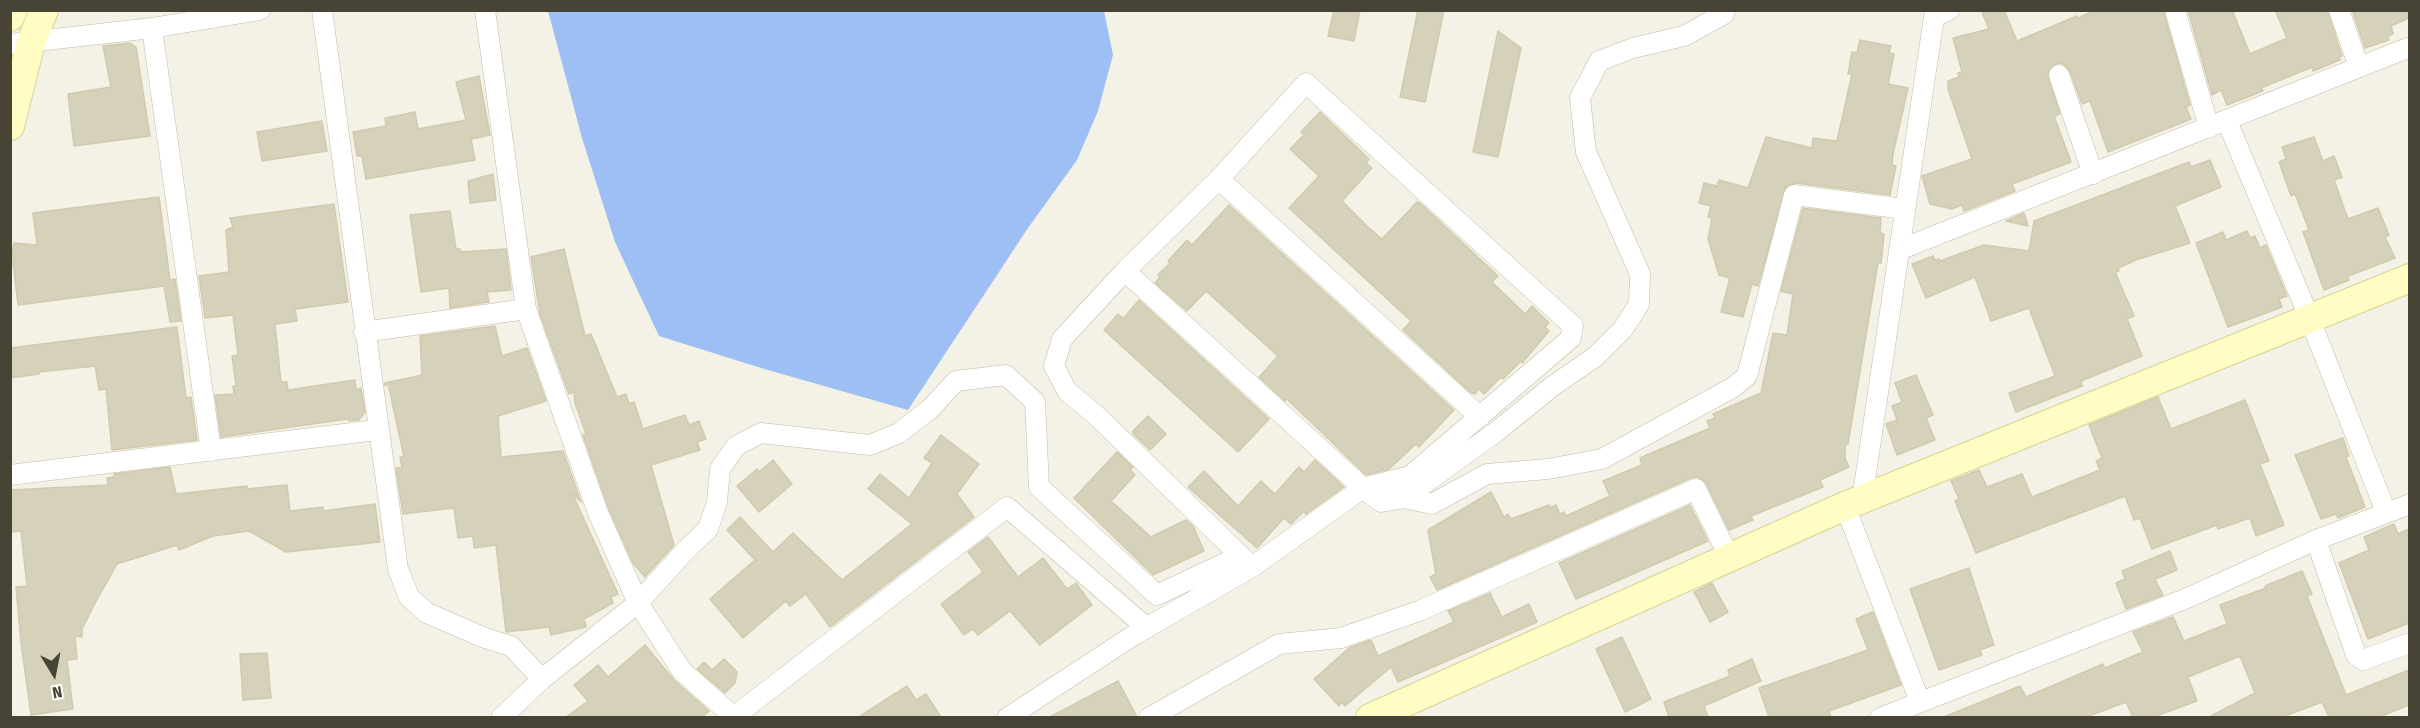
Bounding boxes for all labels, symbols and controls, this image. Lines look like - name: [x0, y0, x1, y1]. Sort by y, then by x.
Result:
- north arrow: [24, 644, 84, 704]
- text: N: [51, 682, 64, 702]

